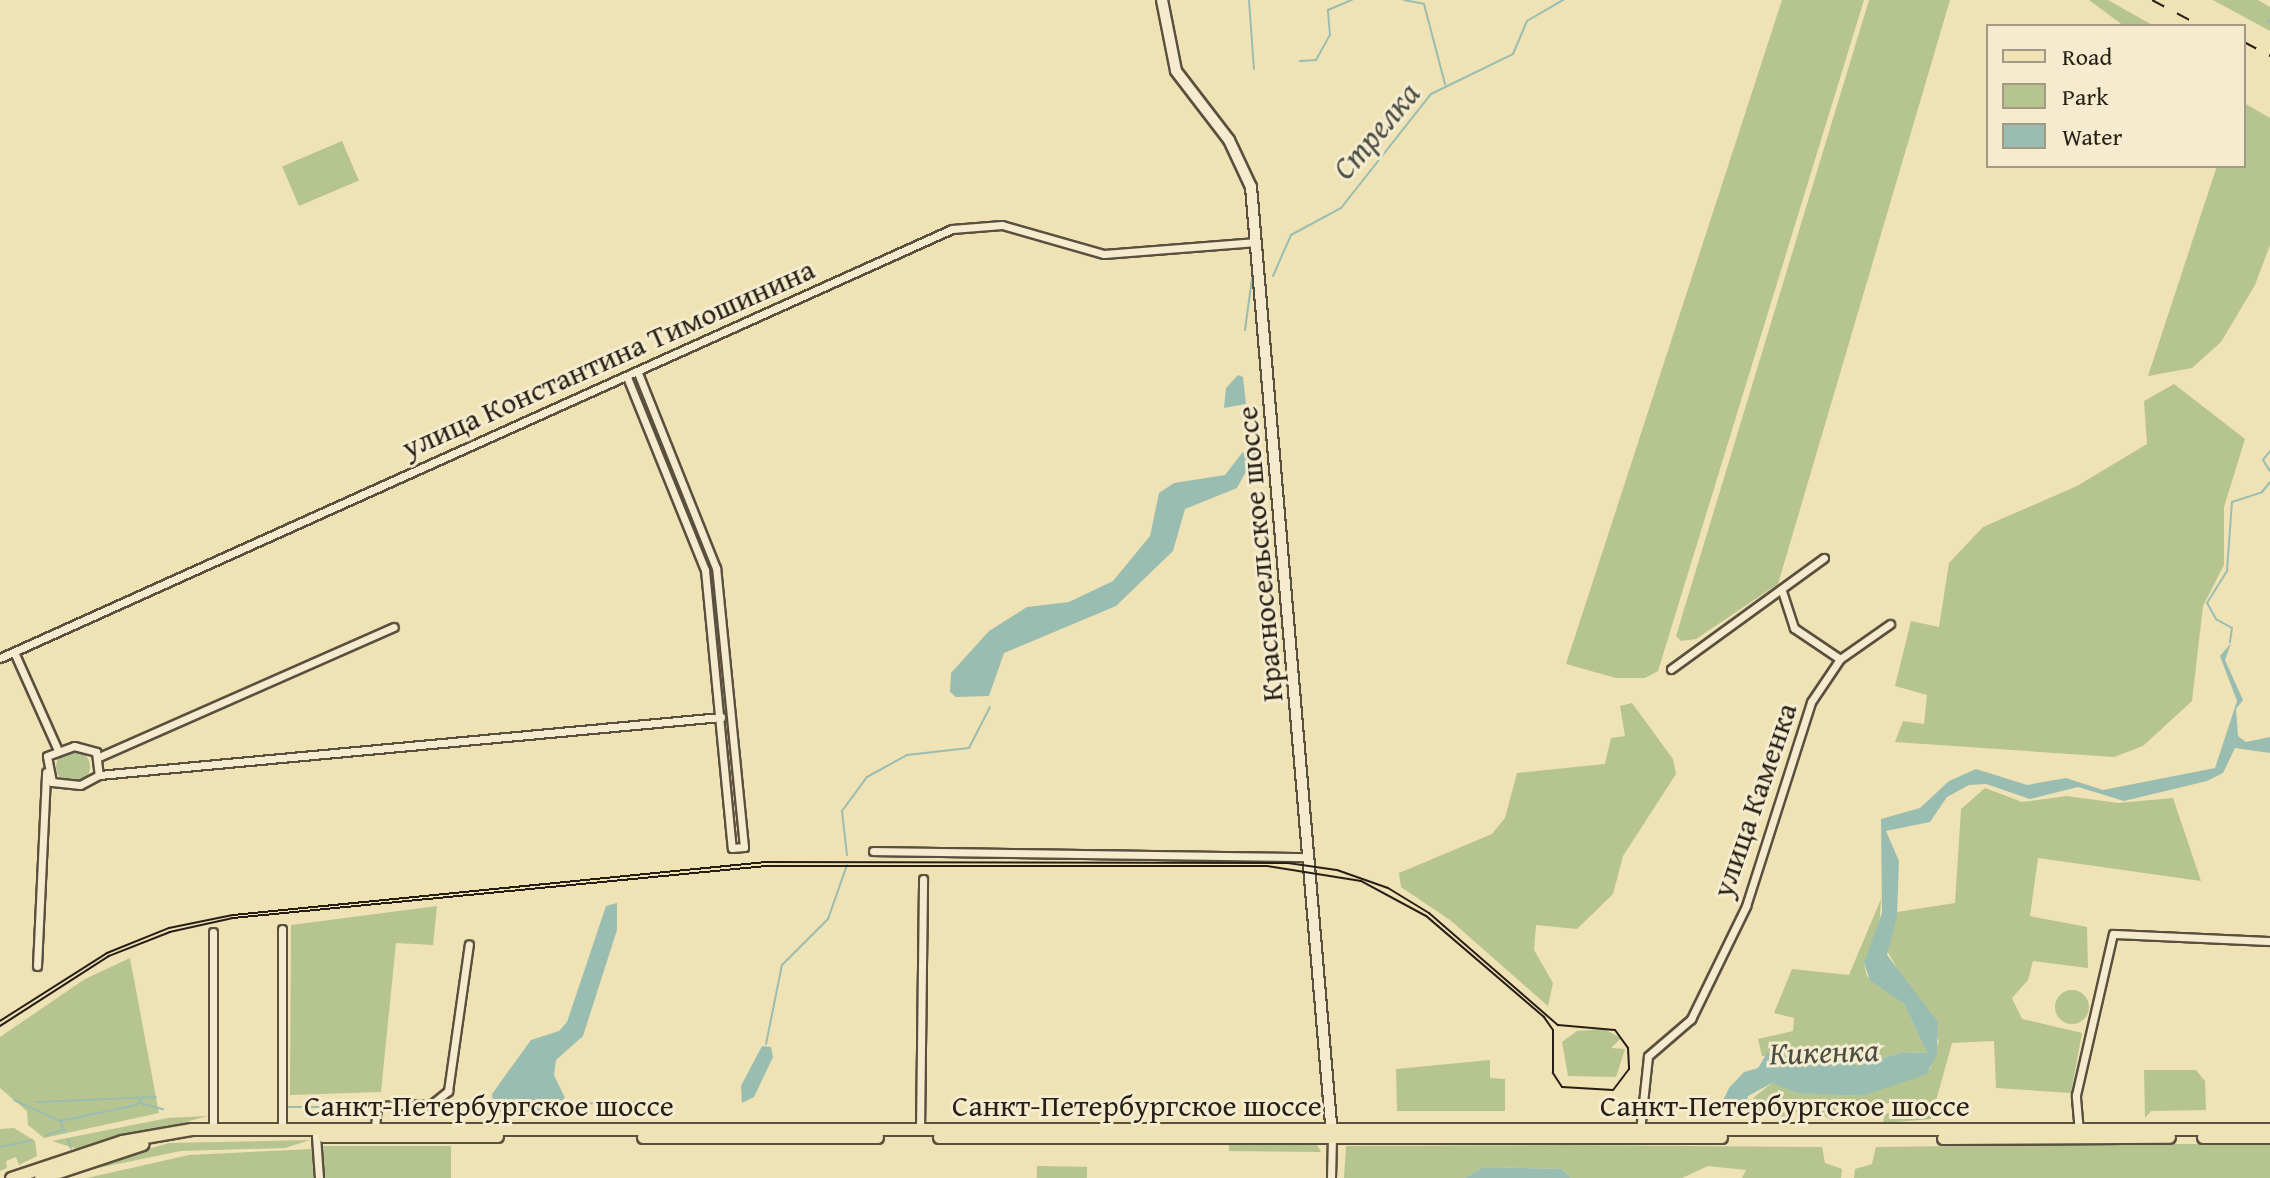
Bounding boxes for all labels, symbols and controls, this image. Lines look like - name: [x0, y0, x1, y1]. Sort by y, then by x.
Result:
- legend: [1986, 24, 2246, 168]
- text: Road: [2062, 39, 2112, 74]
- water label: Стрелка: [1324, 75, 1428, 187]
- text: Park: [2062, 79, 2108, 114]
- text: Water: [2062, 119, 2122, 154]
- street label: улица Константина Тимошинина: [396, 251, 820, 465]
- street label: Красносельское шоссе: [1228, 405, 1290, 703]
- street label: улица Каменка: [1704, 698, 1804, 902]
- water label: Кикенка: [1769, 1031, 1879, 1073]
- street label: Санкт-Петербургское шоссе: [304, 1087, 674, 1123]
- street label: Санкт-Петербургское шоссе: [952, 1087, 1322, 1123]
- street label: Санкт-Петербургское шоссе: [1600, 1087, 1970, 1123]

